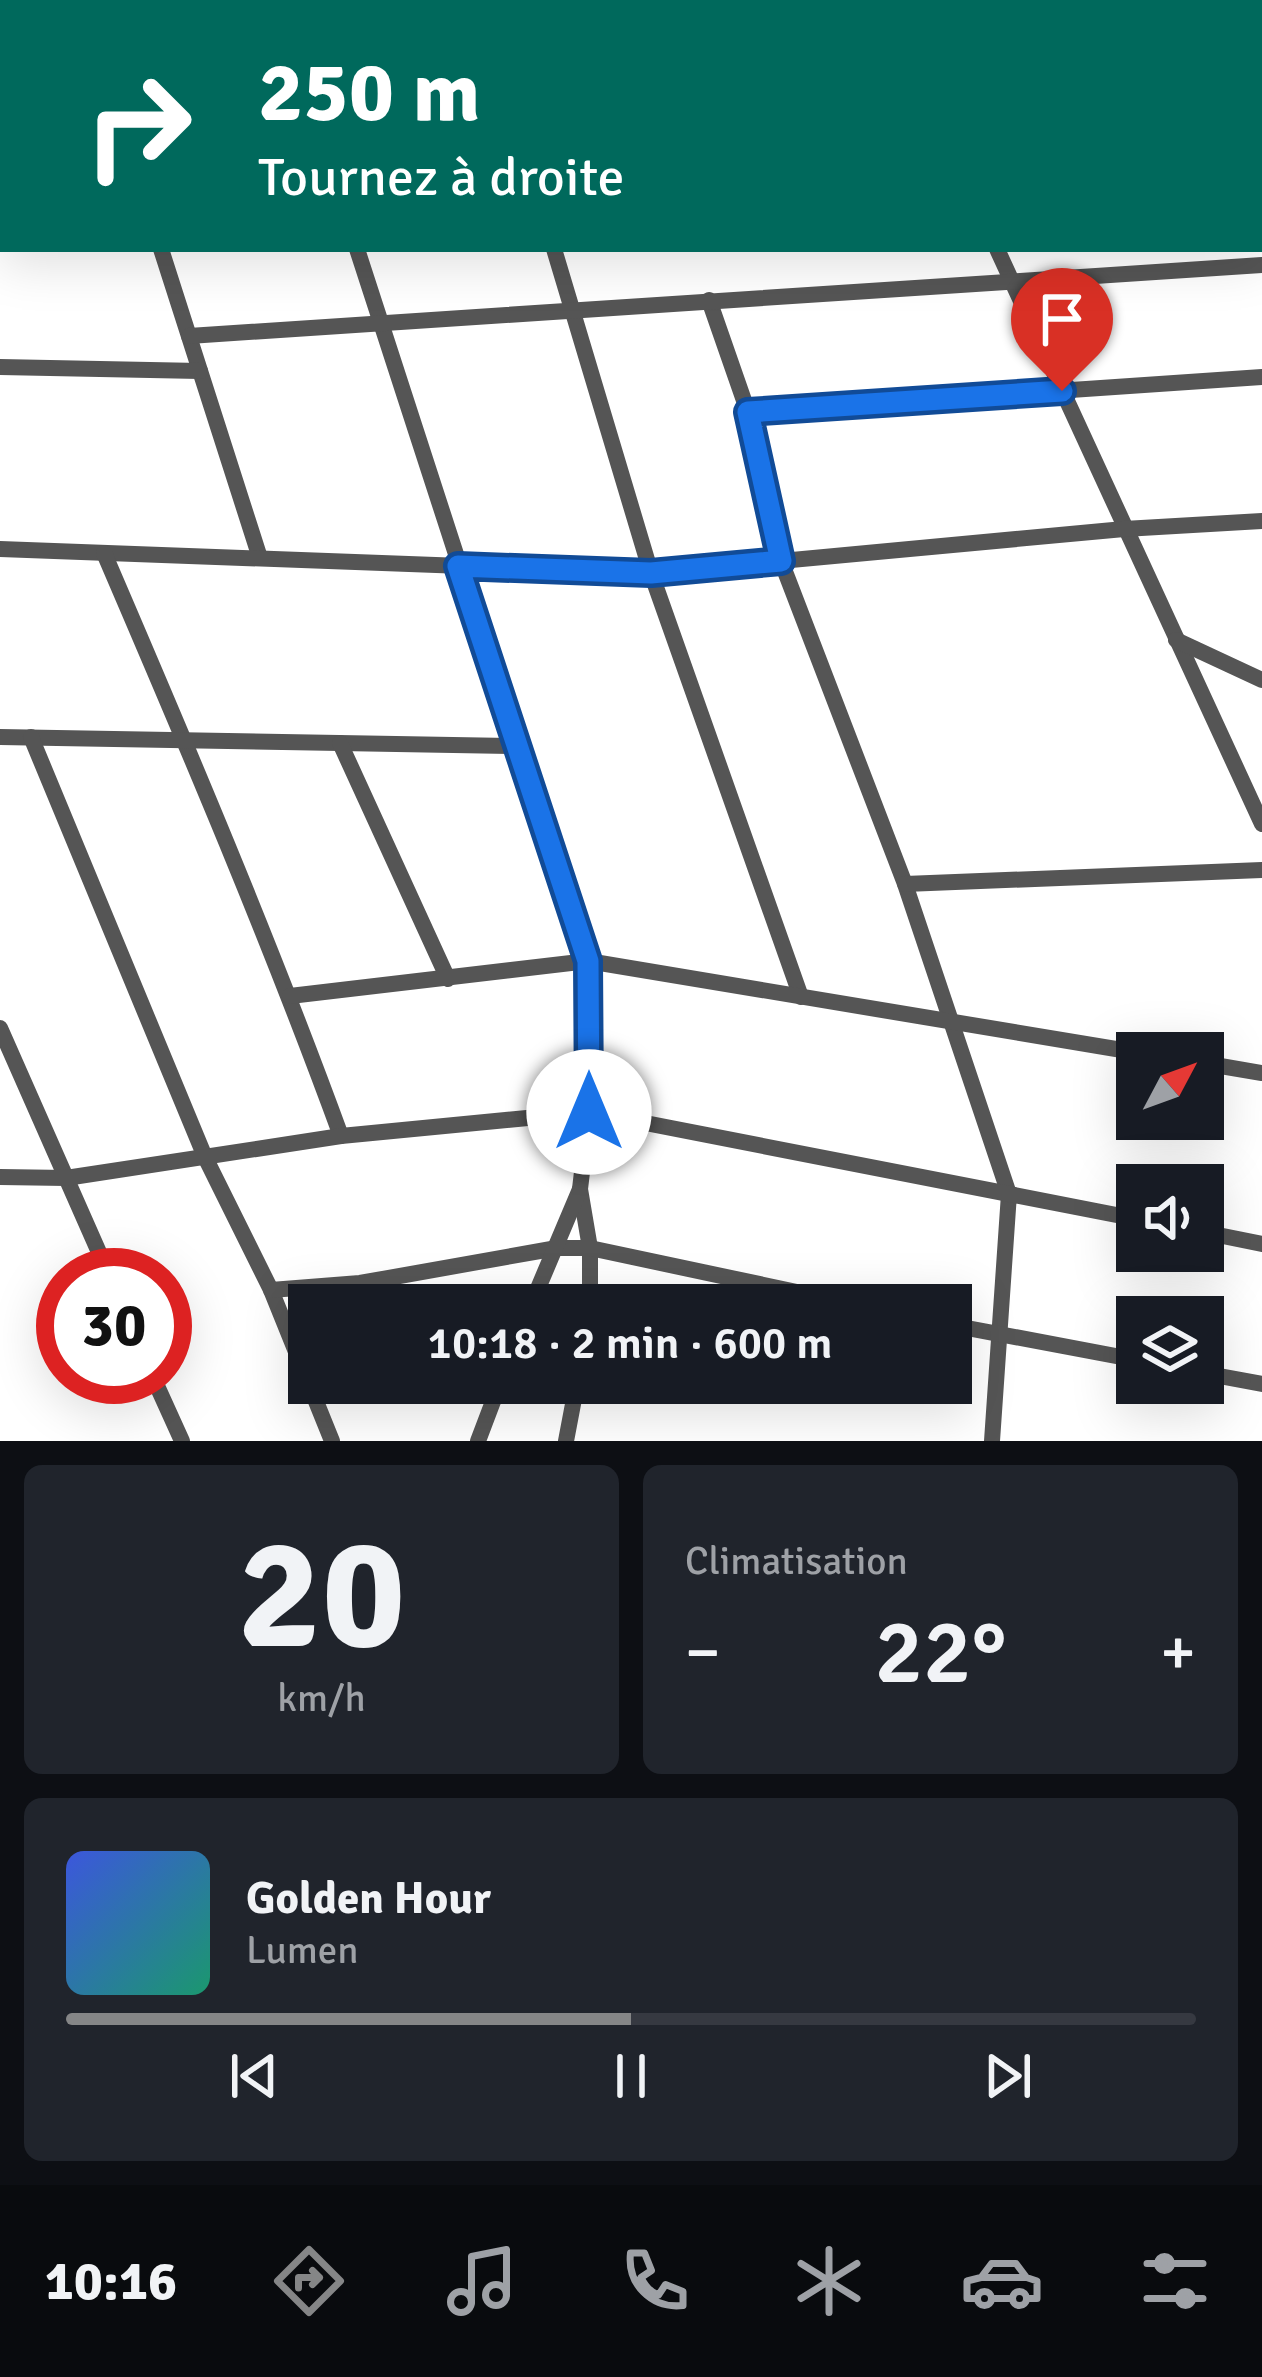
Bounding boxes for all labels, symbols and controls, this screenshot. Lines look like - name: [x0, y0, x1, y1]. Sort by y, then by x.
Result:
- text: 250 m: [258, 41, 480, 145]
- icon: right: [60, 48, 216, 204]
- text: Tournez à droite: [258, 144, 625, 211]
- pin: [1011, 268, 1113, 391]
- icon: arrive: [1029, 286, 1095, 352]
- north arrow: [1116, 1032, 1224, 1140]
- map controls: [1116, 1032, 1224, 1404]
- position arrow: [526, 1049, 652, 1175]
- button: sound: [1116, 1164, 1224, 1272]
- speed limit sign: 30: [36, 1248, 192, 1404]
- button: layers: [1116, 1296, 1224, 1404]
- text: 10:18 · 2 min · 600 m: [428, 1316, 832, 1371]
- text: 20: [237, 1499, 406, 1692]
- text: Climatisation: [685, 1537, 908, 1585]
- text: 22°: [875, 1597, 1006, 1708]
- text: −: [685, 1612, 721, 1693]
- text: +: [1160, 1612, 1196, 1693]
- text: km/h: [277, 1674, 366, 1722]
- text: Golden Hour: [246, 1871, 491, 1926]
- text: Lumen: [246, 1926, 359, 1974]
- icon: previous: [221, 2043, 287, 2109]
- icon: pause: [598, 2043, 664, 2109]
- icon: next: [975, 2043, 1041, 2109]
- icon: directions: [267, 2239, 351, 2323]
- icon: music: [440, 2239, 524, 2323]
- icon: phone: [613, 2239, 697, 2323]
- icon: climate: [787, 2239, 871, 2323]
- icon: car: [960, 2239, 1044, 2323]
- icon: filters: [1133, 2239, 1217, 2323]
- text: 10:16: [45, 2248, 177, 2315]

